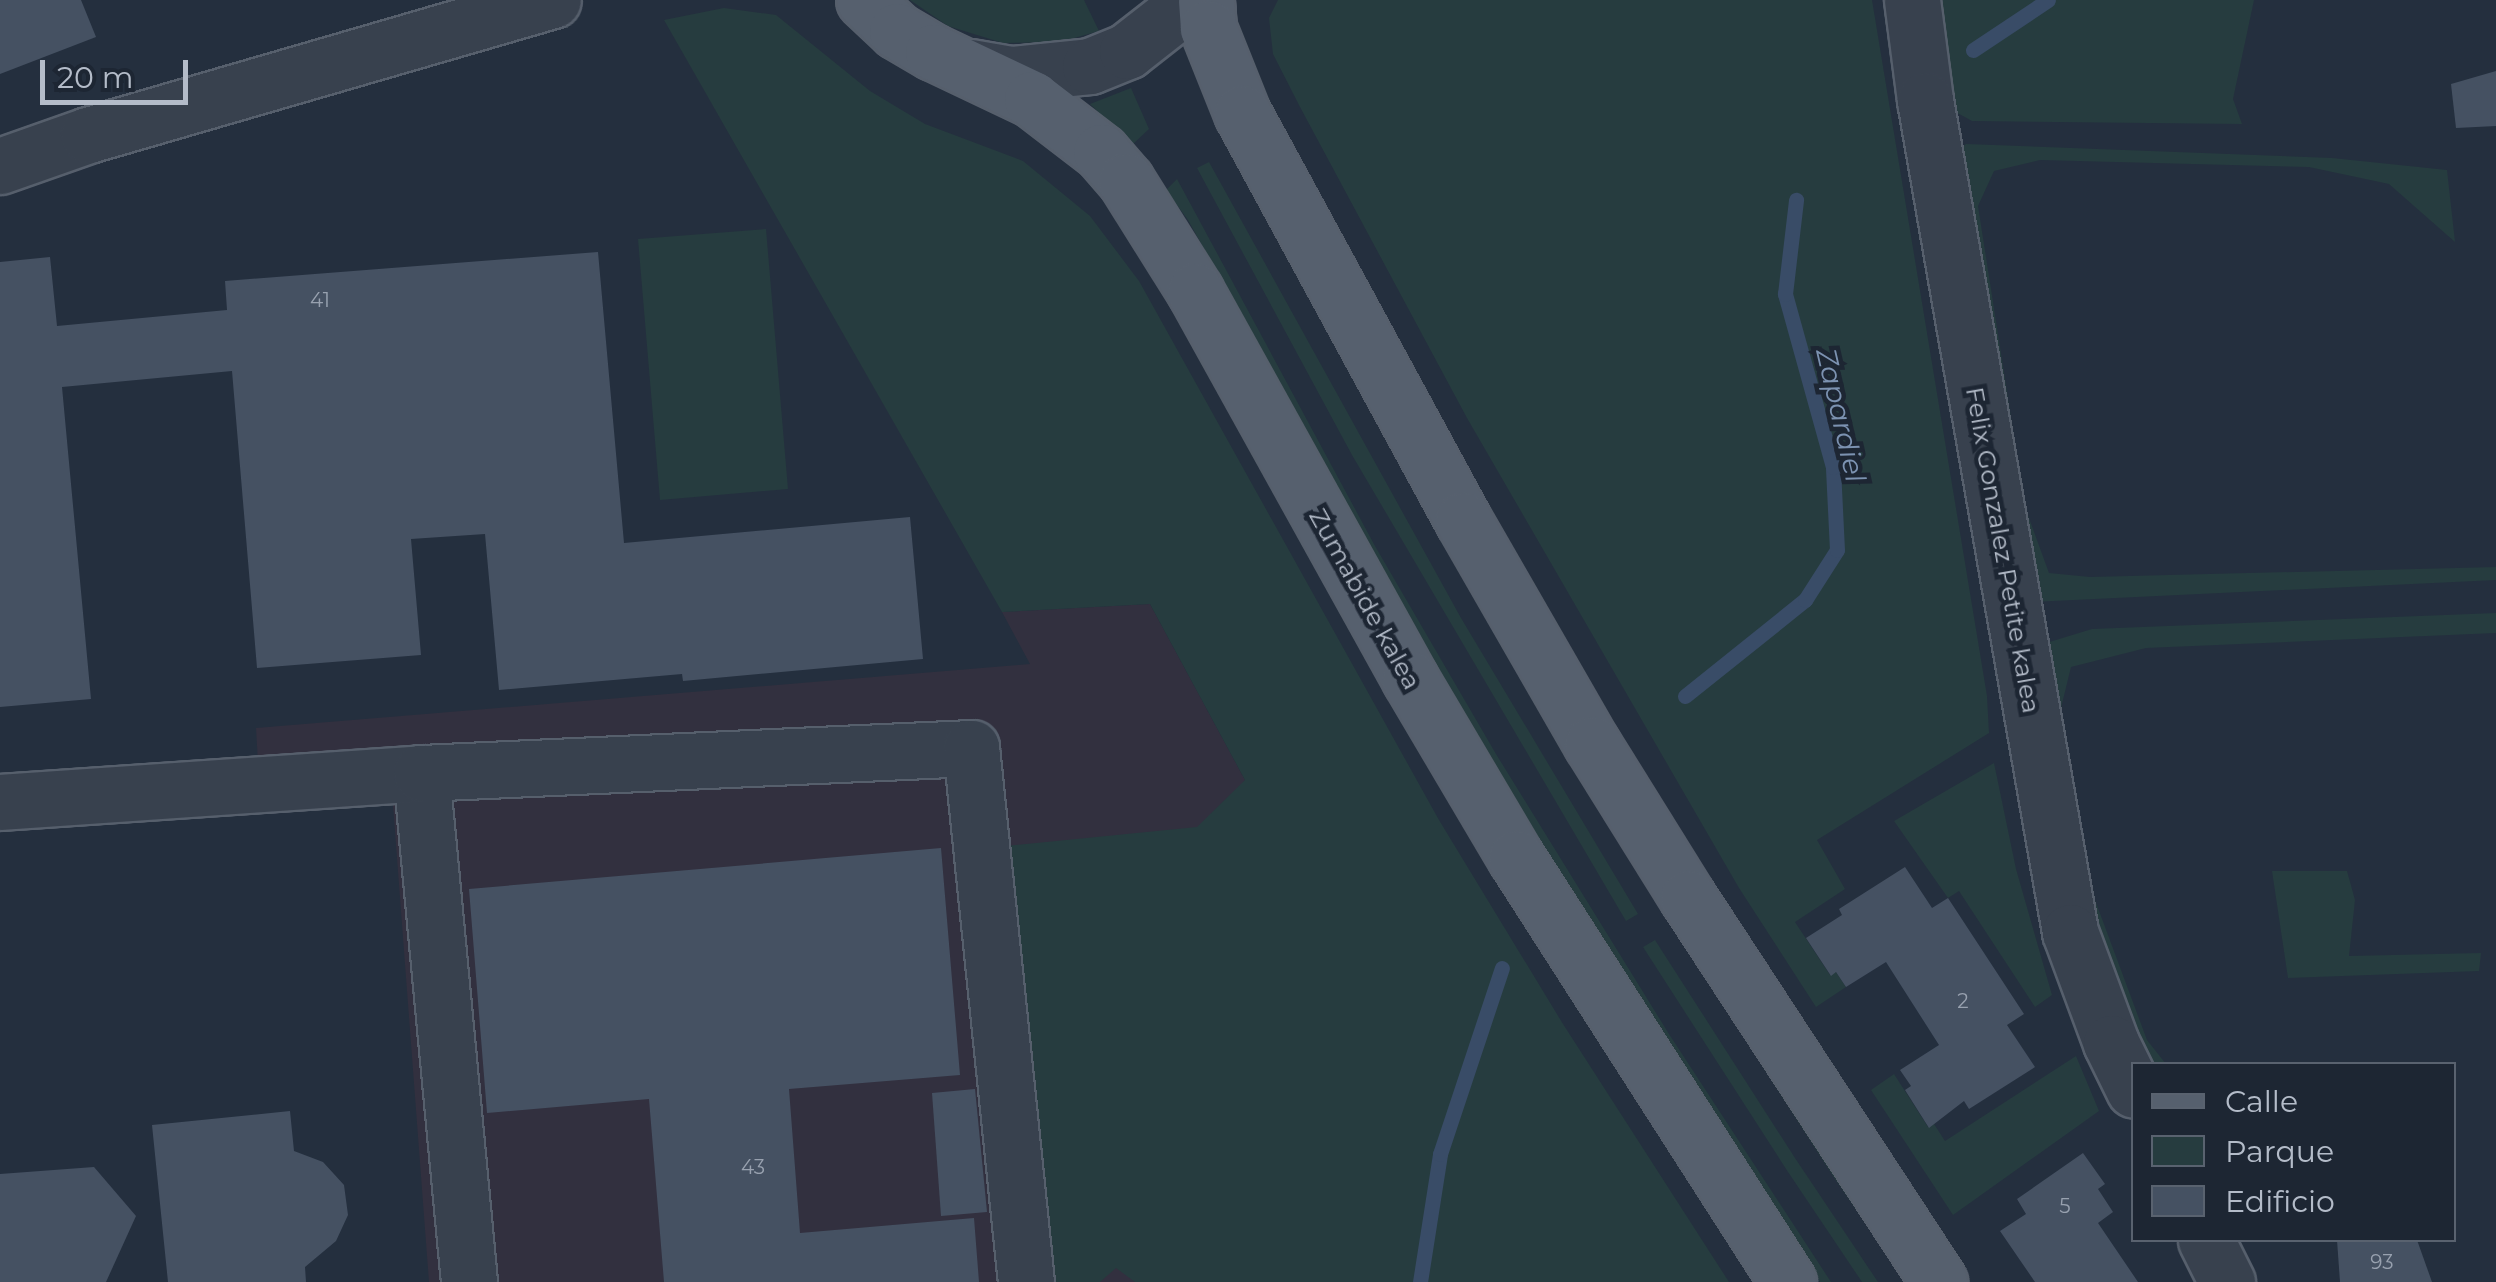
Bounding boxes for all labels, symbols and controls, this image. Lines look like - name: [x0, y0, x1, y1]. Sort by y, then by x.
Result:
- scale bar: [45, 40, 192, 102]
- text: 20 m: [57, 59, 134, 96]
- house number: 41: [310, 288, 330, 312]
- water label: Zapardiel: [1809, 345, 1873, 485]
- street label: Felix Gonzalez Petite kalea: [1960, 385, 2046, 715]
- street label: Zumabide kalea: [1303, 503, 1427, 695]
- house number: 2: [1957, 989, 1969, 1013]
- legend: [2131, 1062, 2456, 1242]
- text: Calle: [2225, 1083, 2298, 1120]
- text: Parque: [2225, 1133, 2334, 1170]
- house number: 43: [741, 1155, 765, 1179]
- text: Edificio: [2225, 1183, 2335, 1220]
- house number: 5: [2059, 1194, 2071, 1218]
- house number: 93: [2370, 1250, 2394, 1274]

